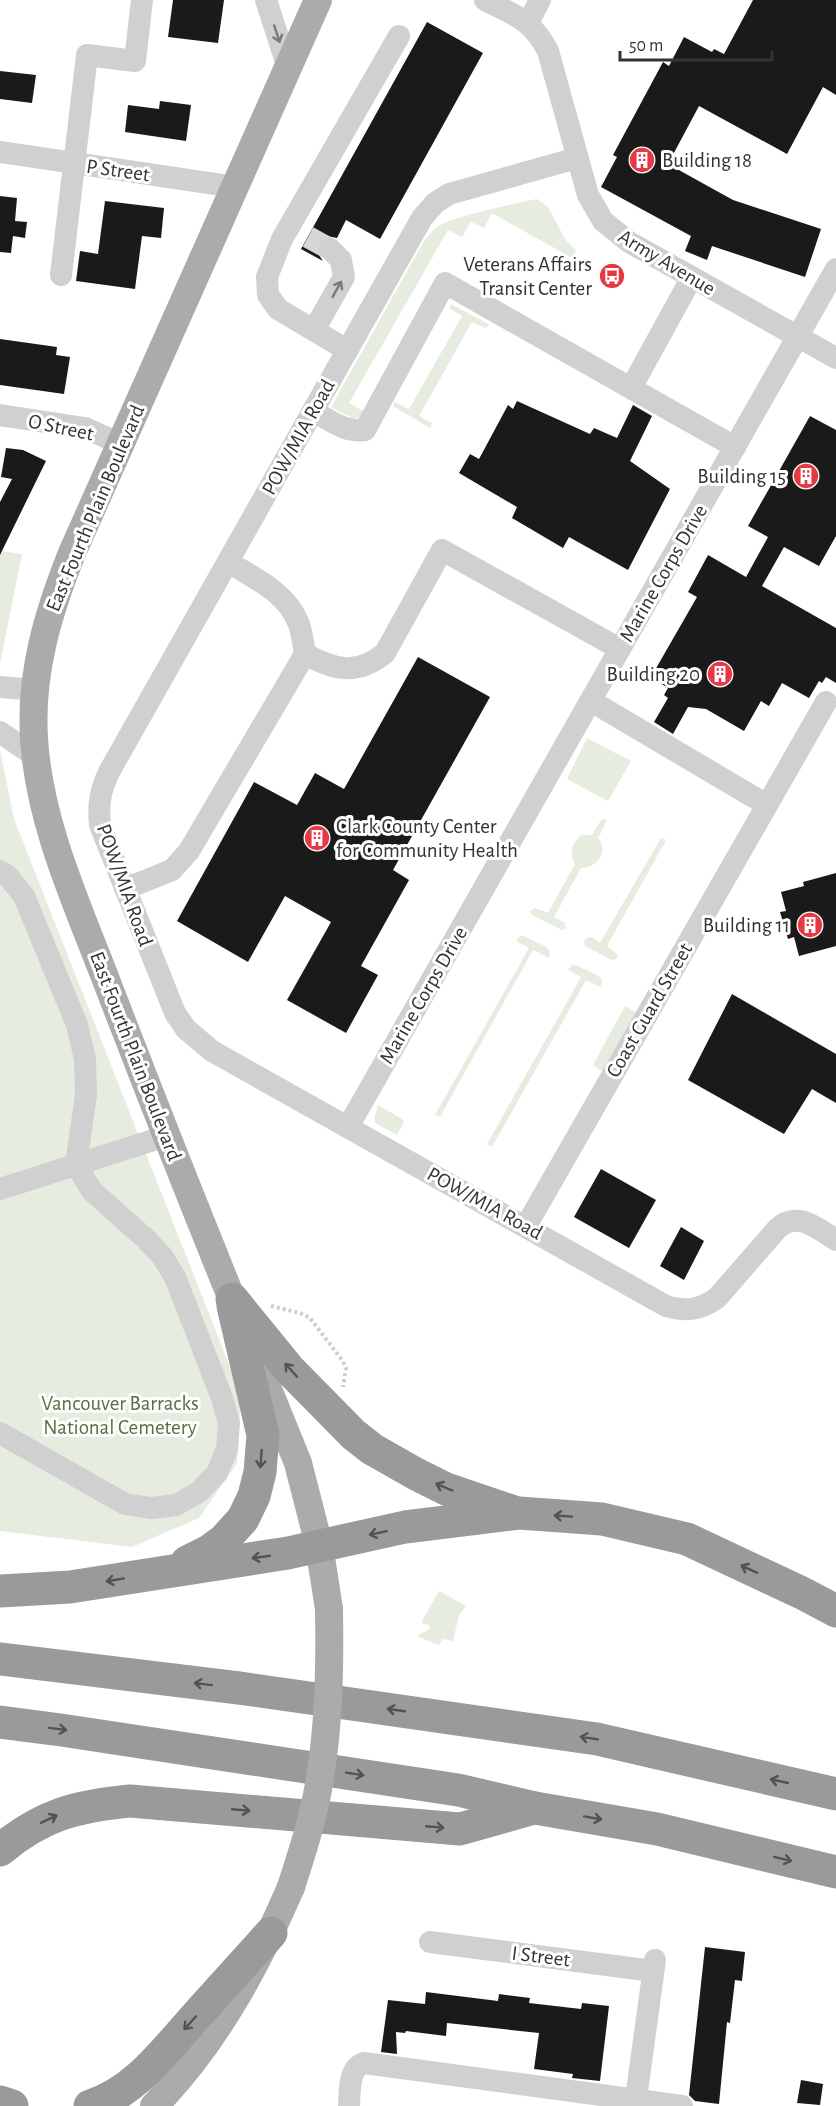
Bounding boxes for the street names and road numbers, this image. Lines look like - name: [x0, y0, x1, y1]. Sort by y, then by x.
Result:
- street label: P Street: [85, 156, 151, 185]
- street label: Army Avenue: [615, 225, 719, 299]
- street label: POW/MIA Road: [258, 376, 339, 498]
- street label: East Fourth Plain Boulevard: [42, 402, 149, 615]
- street label: O Street: [26, 410, 96, 445]
- street label: Marine Corps Drive: [616, 501, 711, 645]
- street label: POW/MIA Road: [93, 821, 156, 949]
- street label: Marine Corps Drive: [376, 923, 471, 1067]
- street label: Coast Guard Street: [602, 939, 697, 1081]
- street label: East Fourth Plain Boulevard: [86, 949, 185, 1164]
- street label: POW/MIA Road: [424, 1163, 546, 1244]
- street label: I Street: [511, 1943, 572, 1971]

